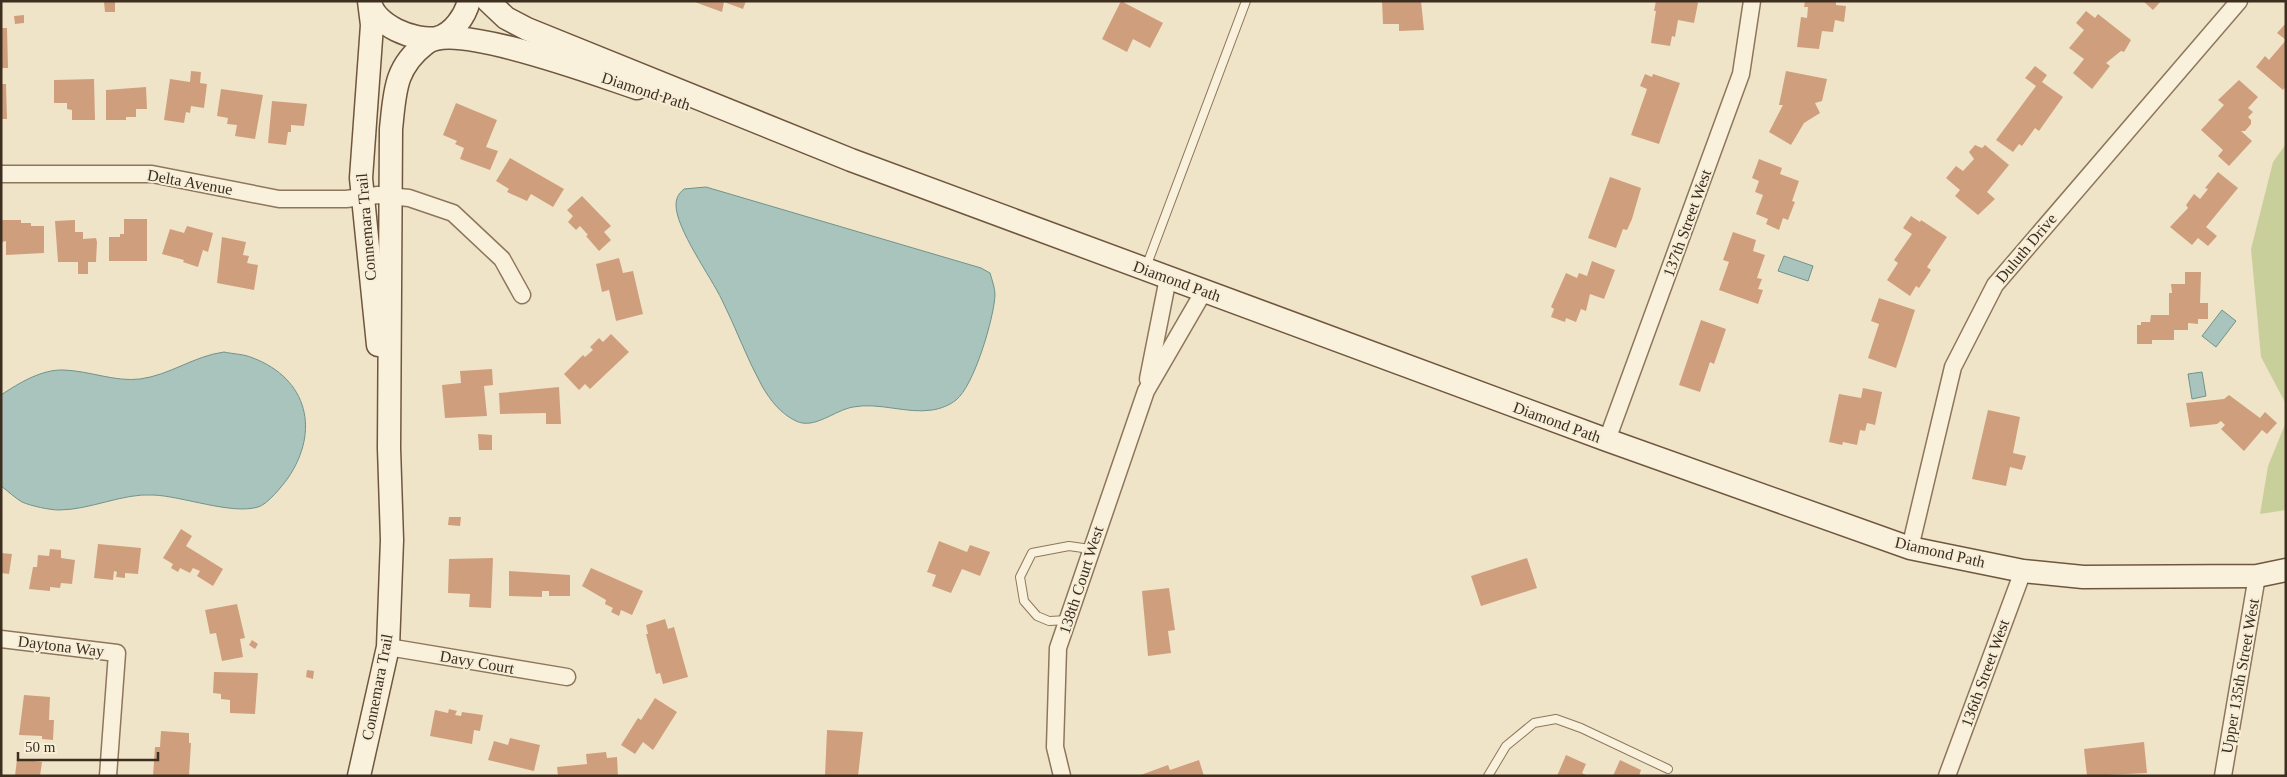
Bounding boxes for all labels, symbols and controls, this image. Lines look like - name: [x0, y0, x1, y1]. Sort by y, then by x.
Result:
- street label: Diamond Path: [600, 69, 692, 113]
- street label: Delta Avenue: [146, 166, 234, 198]
- street label: 137th Street West: [1660, 166, 1715, 279]
- street label: Connemara Trail: [353, 172, 379, 282]
- street label: Duluth Drive: [1992, 210, 2060, 286]
- street label: Diamond Path: [1131, 257, 1223, 305]
- street label: Diamond Path: [1511, 398, 1603, 446]
- street label: 138th Court West: [1056, 523, 1107, 636]
- street label: Diamond Path: [1893, 533, 1987, 571]
- street label: Upper 135th Street West: [2218, 597, 2263, 755]
- street label: 136th Street West: [1958, 616, 2013, 729]
- street label: Daytona Way: [17, 632, 105, 661]
- street label: Connemara Trail: [358, 632, 396, 742]
- street label: Davy Court: [438, 647, 516, 678]
- scale bar: [18, 730, 158, 762]
- text: 50 m: [25, 739, 56, 755]

